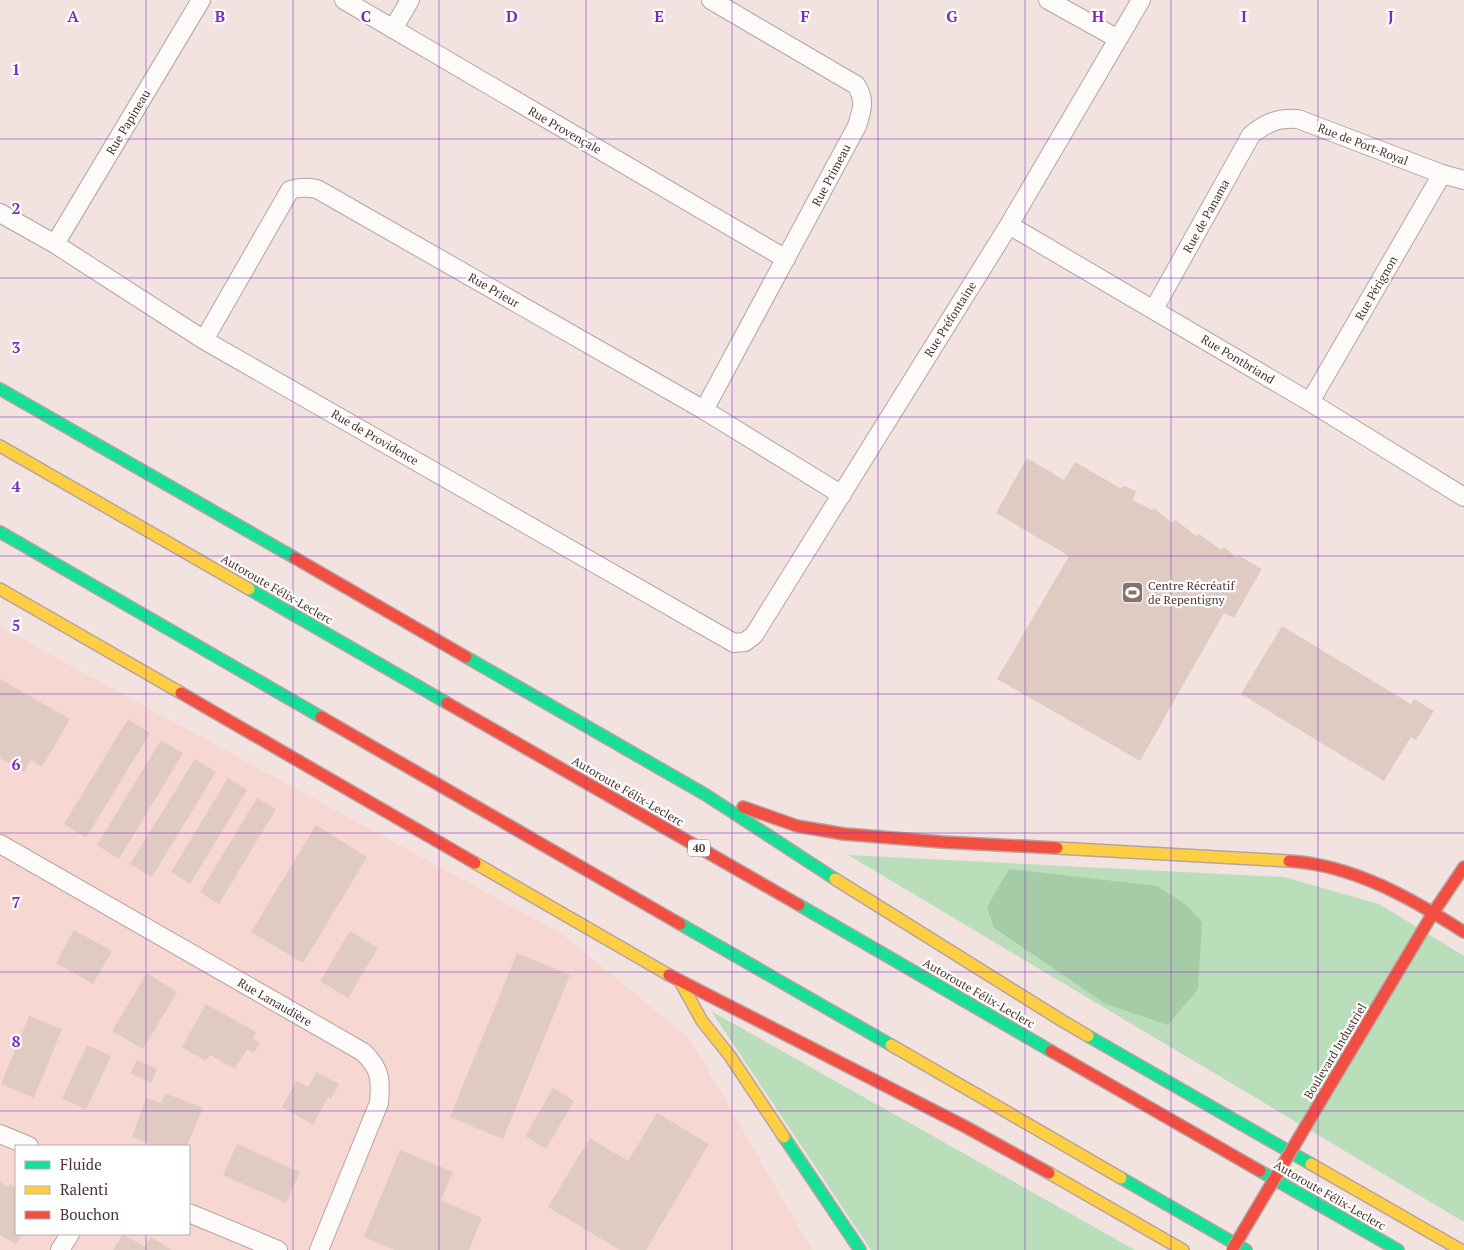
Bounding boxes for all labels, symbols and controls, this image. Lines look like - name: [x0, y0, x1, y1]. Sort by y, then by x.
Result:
- text: A: [67, 5, 79, 27]
- text: B: [215, 5, 225, 27]
- text: C: [361, 5, 371, 27]
- text: D: [506, 5, 518, 27]
- text: E: [654, 5, 664, 27]
- text: F: [800, 5, 810, 27]
- text: G: [946, 5, 958, 27]
- text: H: [1092, 5, 1104, 27]
- text: I: [1241, 5, 1247, 27]
- text: J: [1388, 5, 1394, 27]
- text: 1: [11, 58, 21, 80]
- street label: Rue Papineau: [103, 87, 153, 157]
- street label: Rue Provençale: [526, 103, 604, 157]
- street label: Rue de Port-Royal: [1316, 120, 1411, 168]
- street label: Rue Primeau: [808, 141, 854, 209]
- street label: Rue de Panama: [1180, 177, 1232, 255]
- text: 2: [11, 197, 21, 219]
- street label: Rue Pérignon: [1352, 253, 1400, 323]
- street label: Rue Prieur: [466, 269, 522, 311]
- street label: Rue Préfontaine: [921, 278, 979, 360]
- street label: Rue Pontbriand: [1199, 331, 1278, 387]
- text: 3: [11, 336, 21, 358]
- street label: Rue de Providence: [329, 406, 421, 468]
- text: 4: [11, 475, 21, 497]
- street label: Autoroute Félix-Leclerc: [218, 551, 336, 627]
- place label: Centre Récréatif de Repentigny: [1148, 578, 1235, 607]
- sports icon: Centre Récréatif de Repentigny: [1120, 580, 1144, 604]
- text: 5: [11, 614, 21, 636]
- text: 6: [11, 753, 21, 775]
- street label: Autoroute Félix-Leclerc: [569, 753, 687, 829]
- road number: 40: [688, 840, 710, 856]
- text: 7: [11, 891, 21, 913]
- street label: Autoroute Félix-Leclerc: [920, 955, 1038, 1031]
- street label: Rue Lanaudière: [235, 975, 315, 1029]
- street label: Boulevard Industriel: [1300, 1000, 1370, 1102]
- text: 8: [11, 1030, 21, 1052]
- legend: [15, 1145, 190, 1235]
- text: Fluide: [60, 1154, 102, 1174]
- street label: Autoroute Félix-Leclerc: [1271, 1157, 1389, 1233]
- text: Ralenti: [60, 1179, 108, 1199]
- text: Bouchon: [60, 1204, 119, 1224]

